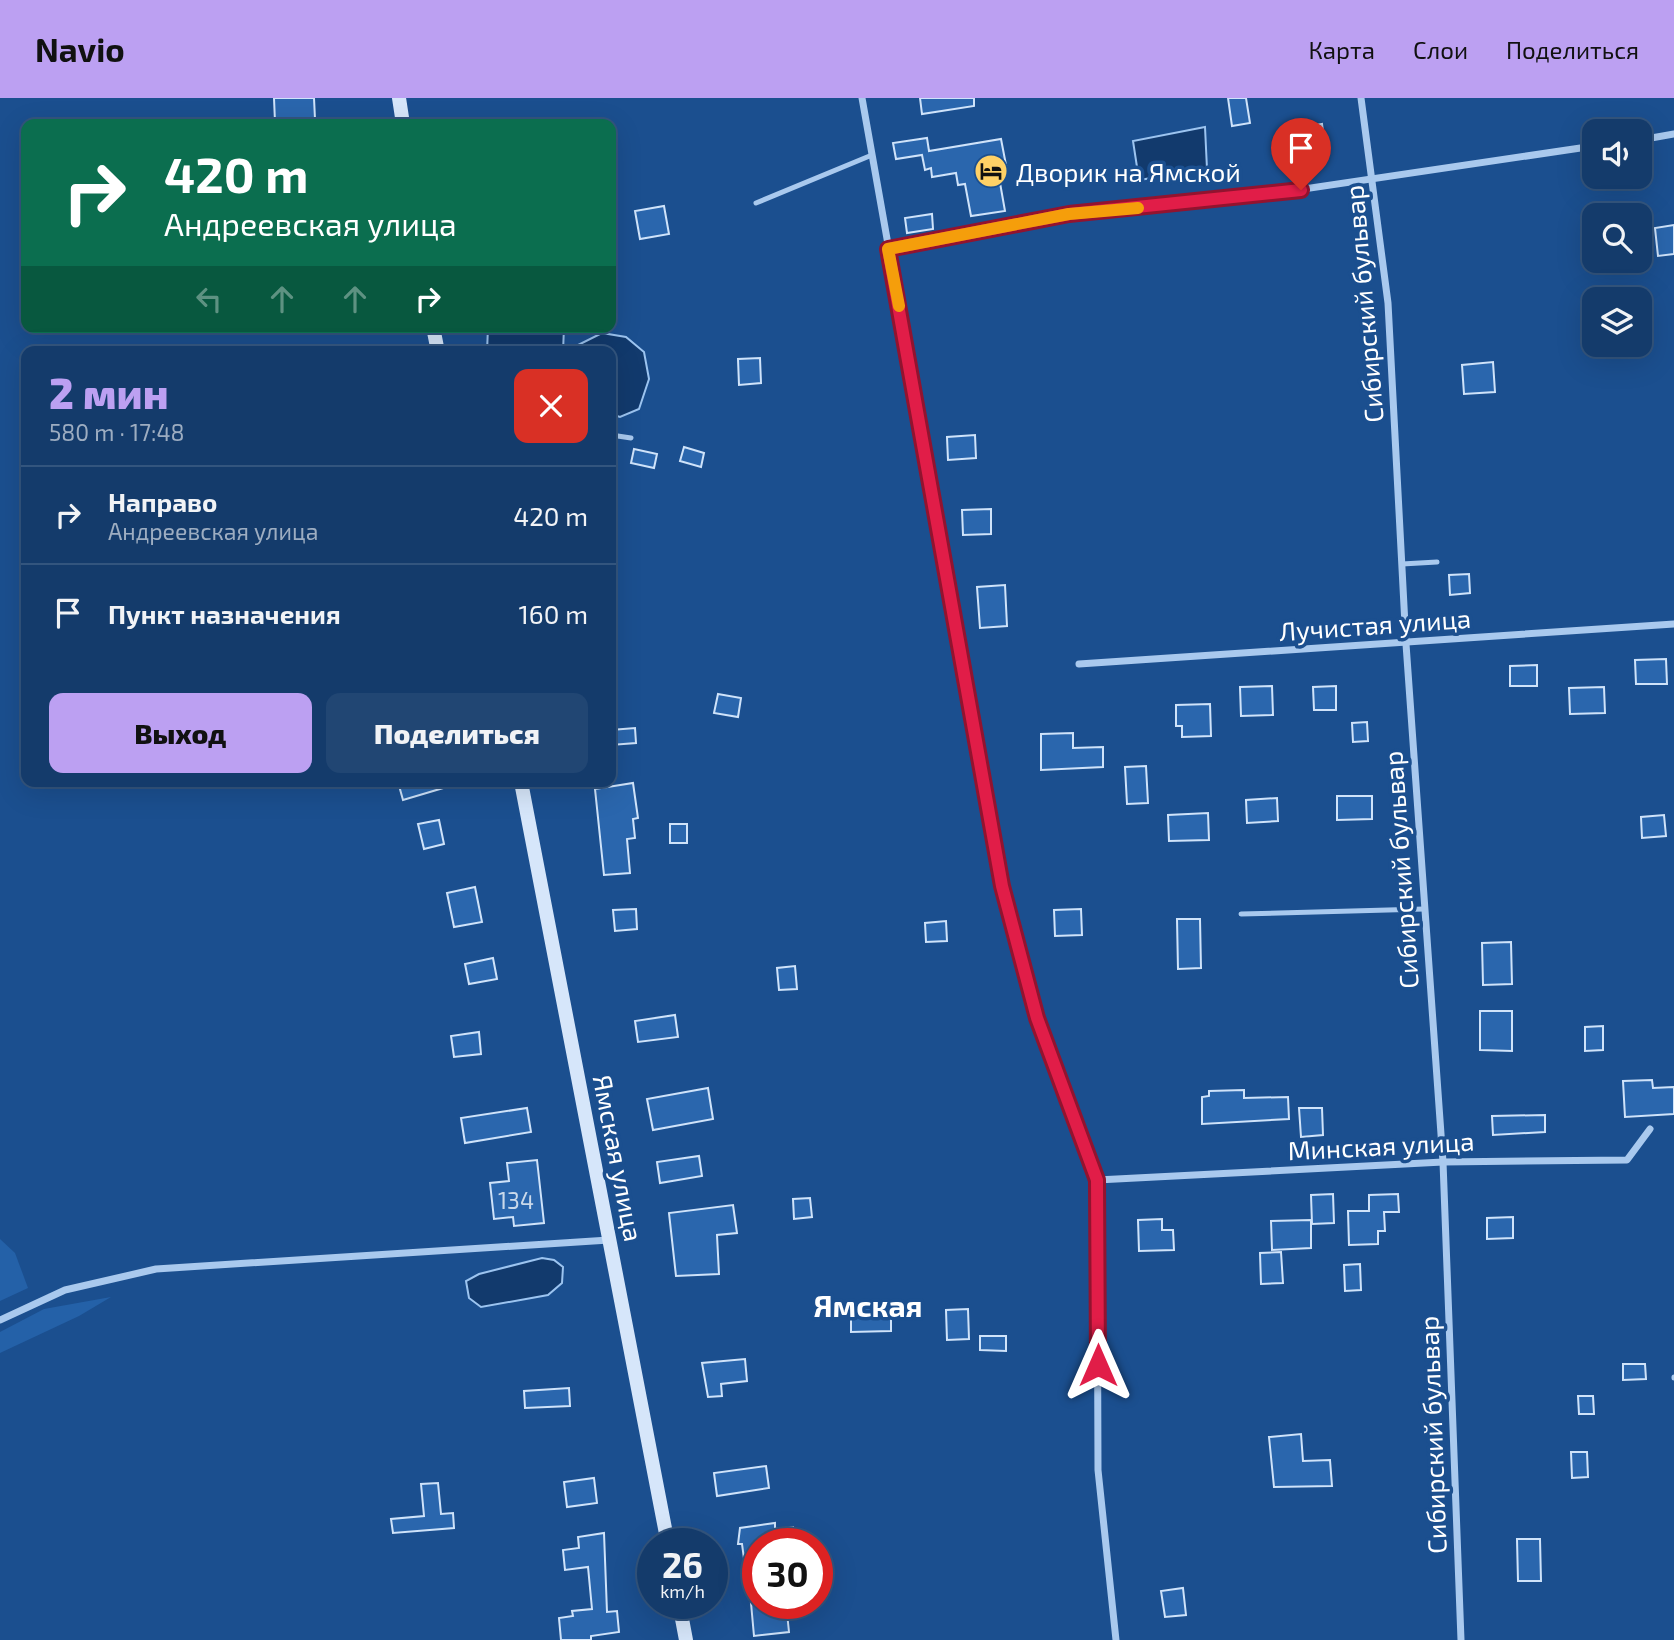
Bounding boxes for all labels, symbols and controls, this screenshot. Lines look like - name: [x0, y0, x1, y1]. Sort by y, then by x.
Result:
- text: Navio: [35, 29, 125, 69]
- text: Карта: [1308, 35, 1375, 64]
- text: Слои: [1413, 35, 1468, 64]
- text: Поделиться: [1506, 35, 1639, 64]
- pin: [1271, 118, 1331, 190]
- map controls: [1582, 119, 1652, 357]
- button: sound: [1582, 119, 1652, 189]
- icon: arrive: [1282, 129, 1320, 167]
- text: 420 m: [164, 144, 308, 203]
- icon: right: [49, 147, 140, 238]
- hotel icon: Дворик на Ямской: [972, 152, 1010, 190]
- place label: Дворик на Ямской: [1016, 156, 1241, 187]
- street label: Сибирский бульвар: [1337, 184, 1390, 424]
- button: search: [1582, 203, 1652, 273]
- text: Андреевская улица: [164, 204, 457, 242]
- icon: left: [190, 280, 228, 318]
- icon: ahead: [263, 280, 301, 318]
- icon: ahead: [336, 280, 374, 318]
- icon: right: [409, 280, 447, 318]
- button: layers: [1582, 287, 1652, 357]
- text: 2 мин: [49, 367, 169, 417]
- button: close: [514, 369, 588, 443]
- text: 580 m · 17:48: [49, 418, 185, 446]
- text: Направо: [108, 486, 217, 517]
- icon: right: [49, 496, 87, 534]
- text: 420 m: [513, 500, 588, 531]
- text: Андреевская улица: [108, 517, 318, 545]
- icon: arrive: [49, 594, 87, 632]
- text: Пункт назначения: [108, 598, 341, 629]
- text: 160 m: [519, 598, 588, 629]
- street label: Лучистая улица: [1278, 602, 1472, 647]
- button: Выход: [49, 693, 312, 773]
- button: Поделиться: [326, 693, 588, 773]
- street label: Сибирский бульвар: [1376, 750, 1425, 990]
- street label: Ямская улица: [587, 1072, 650, 1244]
- street label: Минская улица: [1287, 1125, 1475, 1166]
- house number: 134: [498, 1186, 534, 1214]
- district label: Ямская: [813, 1287, 923, 1323]
- street label: Сибирский бульвар: [1412, 1315, 1453, 1555]
- position arrow: [1061, 1328, 1135, 1402]
- speed limit sign: 30: [742, 1528, 833, 1619]
- text: 26: [662, 1543, 703, 1585]
- text: km/h: [660, 1580, 705, 1602]

